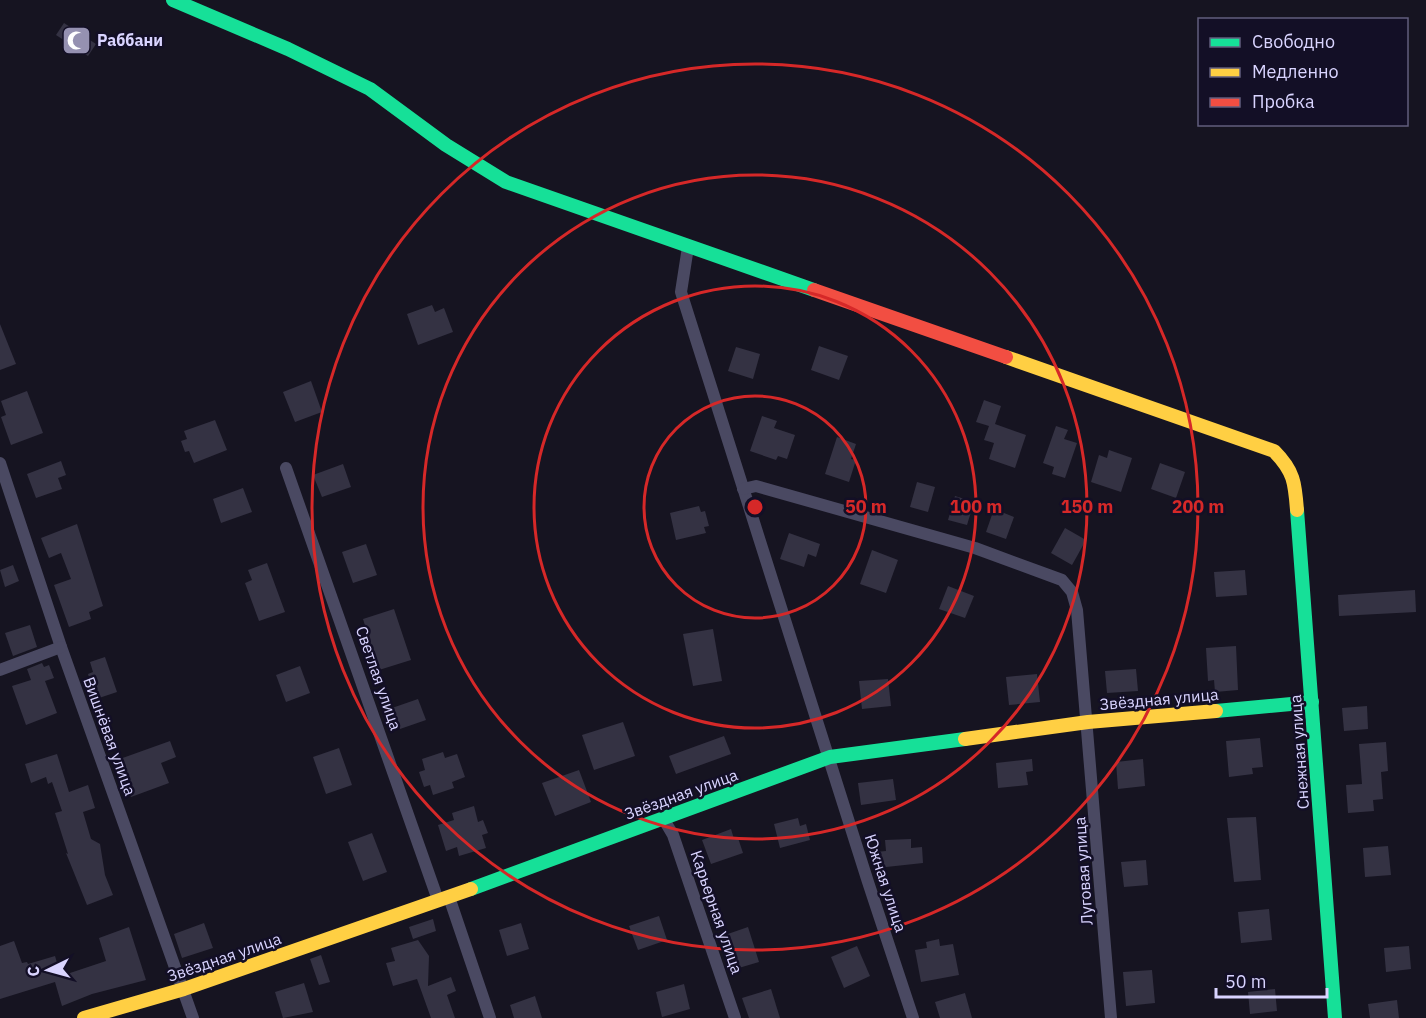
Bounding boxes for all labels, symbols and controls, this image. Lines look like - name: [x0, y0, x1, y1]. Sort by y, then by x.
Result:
- legend: [1198, 18, 1408, 126]
- mosque icon: Раббани: [60, 24, 92, 56]
- place label: Раббани: [97, 30, 163, 50]
- text: Свободно: [1252, 30, 1335, 53]
- text: Медленно: [1252, 60, 1339, 83]
- text: Пробка: [1252, 90, 1315, 113]
- text: 50 m: [845, 495, 887, 518]
- text: 100 m: [950, 495, 1002, 518]
- text: 150 m: [1061, 495, 1113, 518]
- text: 200 m: [1172, 495, 1224, 518]
- centre of rings: [745, 497, 765, 517]
- street label: Светлая улица: [352, 623, 406, 733]
- street label: Вишнёвая улица: [79, 674, 141, 799]
- street label: Звёздная улица: [1099, 684, 1220, 714]
- street label: Снежная улица: [1285, 694, 1313, 810]
- street label: Звёздная улица: [621, 764, 741, 824]
- street label: Луговая улица: [1069, 816, 1097, 926]
- street label: Южная улица: [861, 831, 911, 935]
- street label: Карьерная улица: [686, 848, 748, 977]
- street label: Звёздная улица: [164, 928, 284, 986]
- north arrow: [18, 940, 78, 1000]
- scale bar: [1216, 961, 1327, 999]
- text: С: [23, 965, 43, 977]
- text: 50 m: [1225, 970, 1267, 993]

